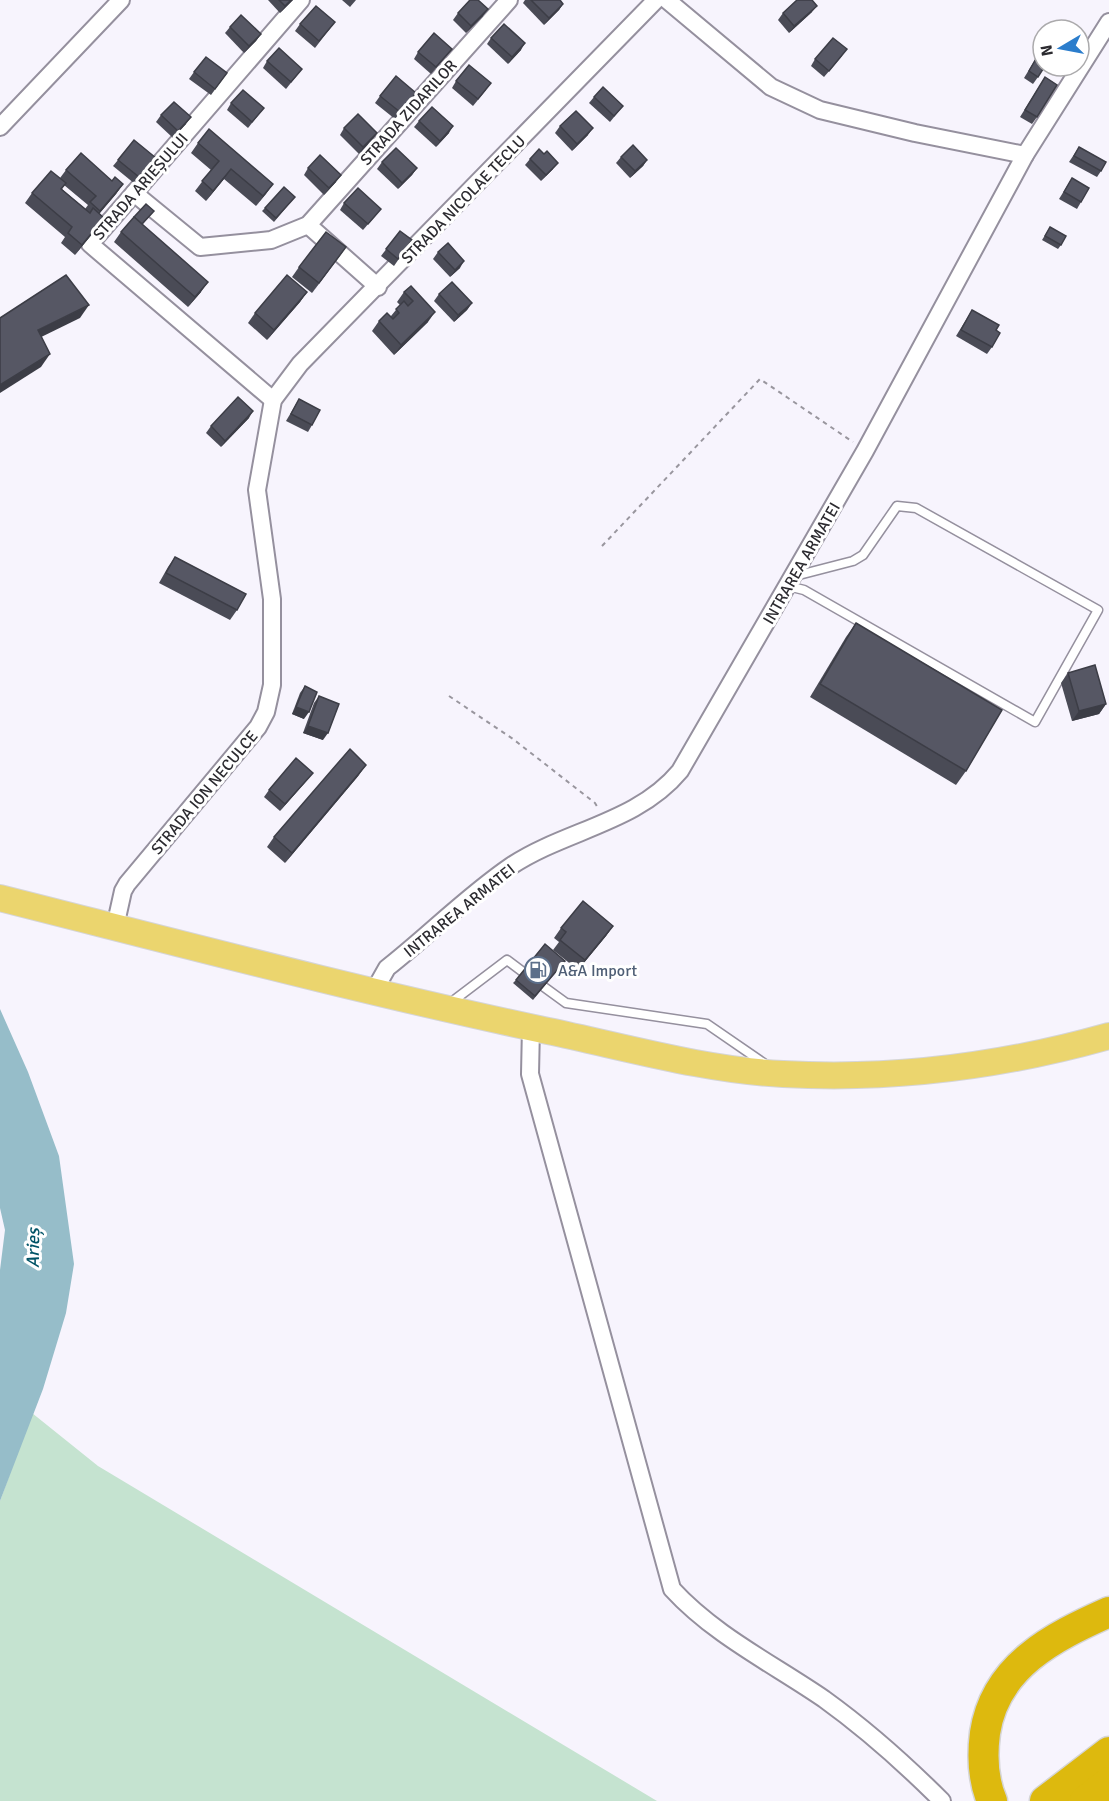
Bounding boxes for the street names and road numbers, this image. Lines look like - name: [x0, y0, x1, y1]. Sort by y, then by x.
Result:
- street label: STRADA ZIDARILOR: [356, 55, 462, 170]
- street label: STRADA ARIEȘULUI: [89, 129, 193, 244]
- street label: STRADA NICOLAE TECLU: [397, 131, 530, 268]
- street label: INTRAREA ARMATEI: [759, 499, 845, 628]
- street label: STRADA ION NECULCE: [147, 727, 262, 859]
- street label: INTRAREA ARMATEI: [400, 860, 519, 962]

